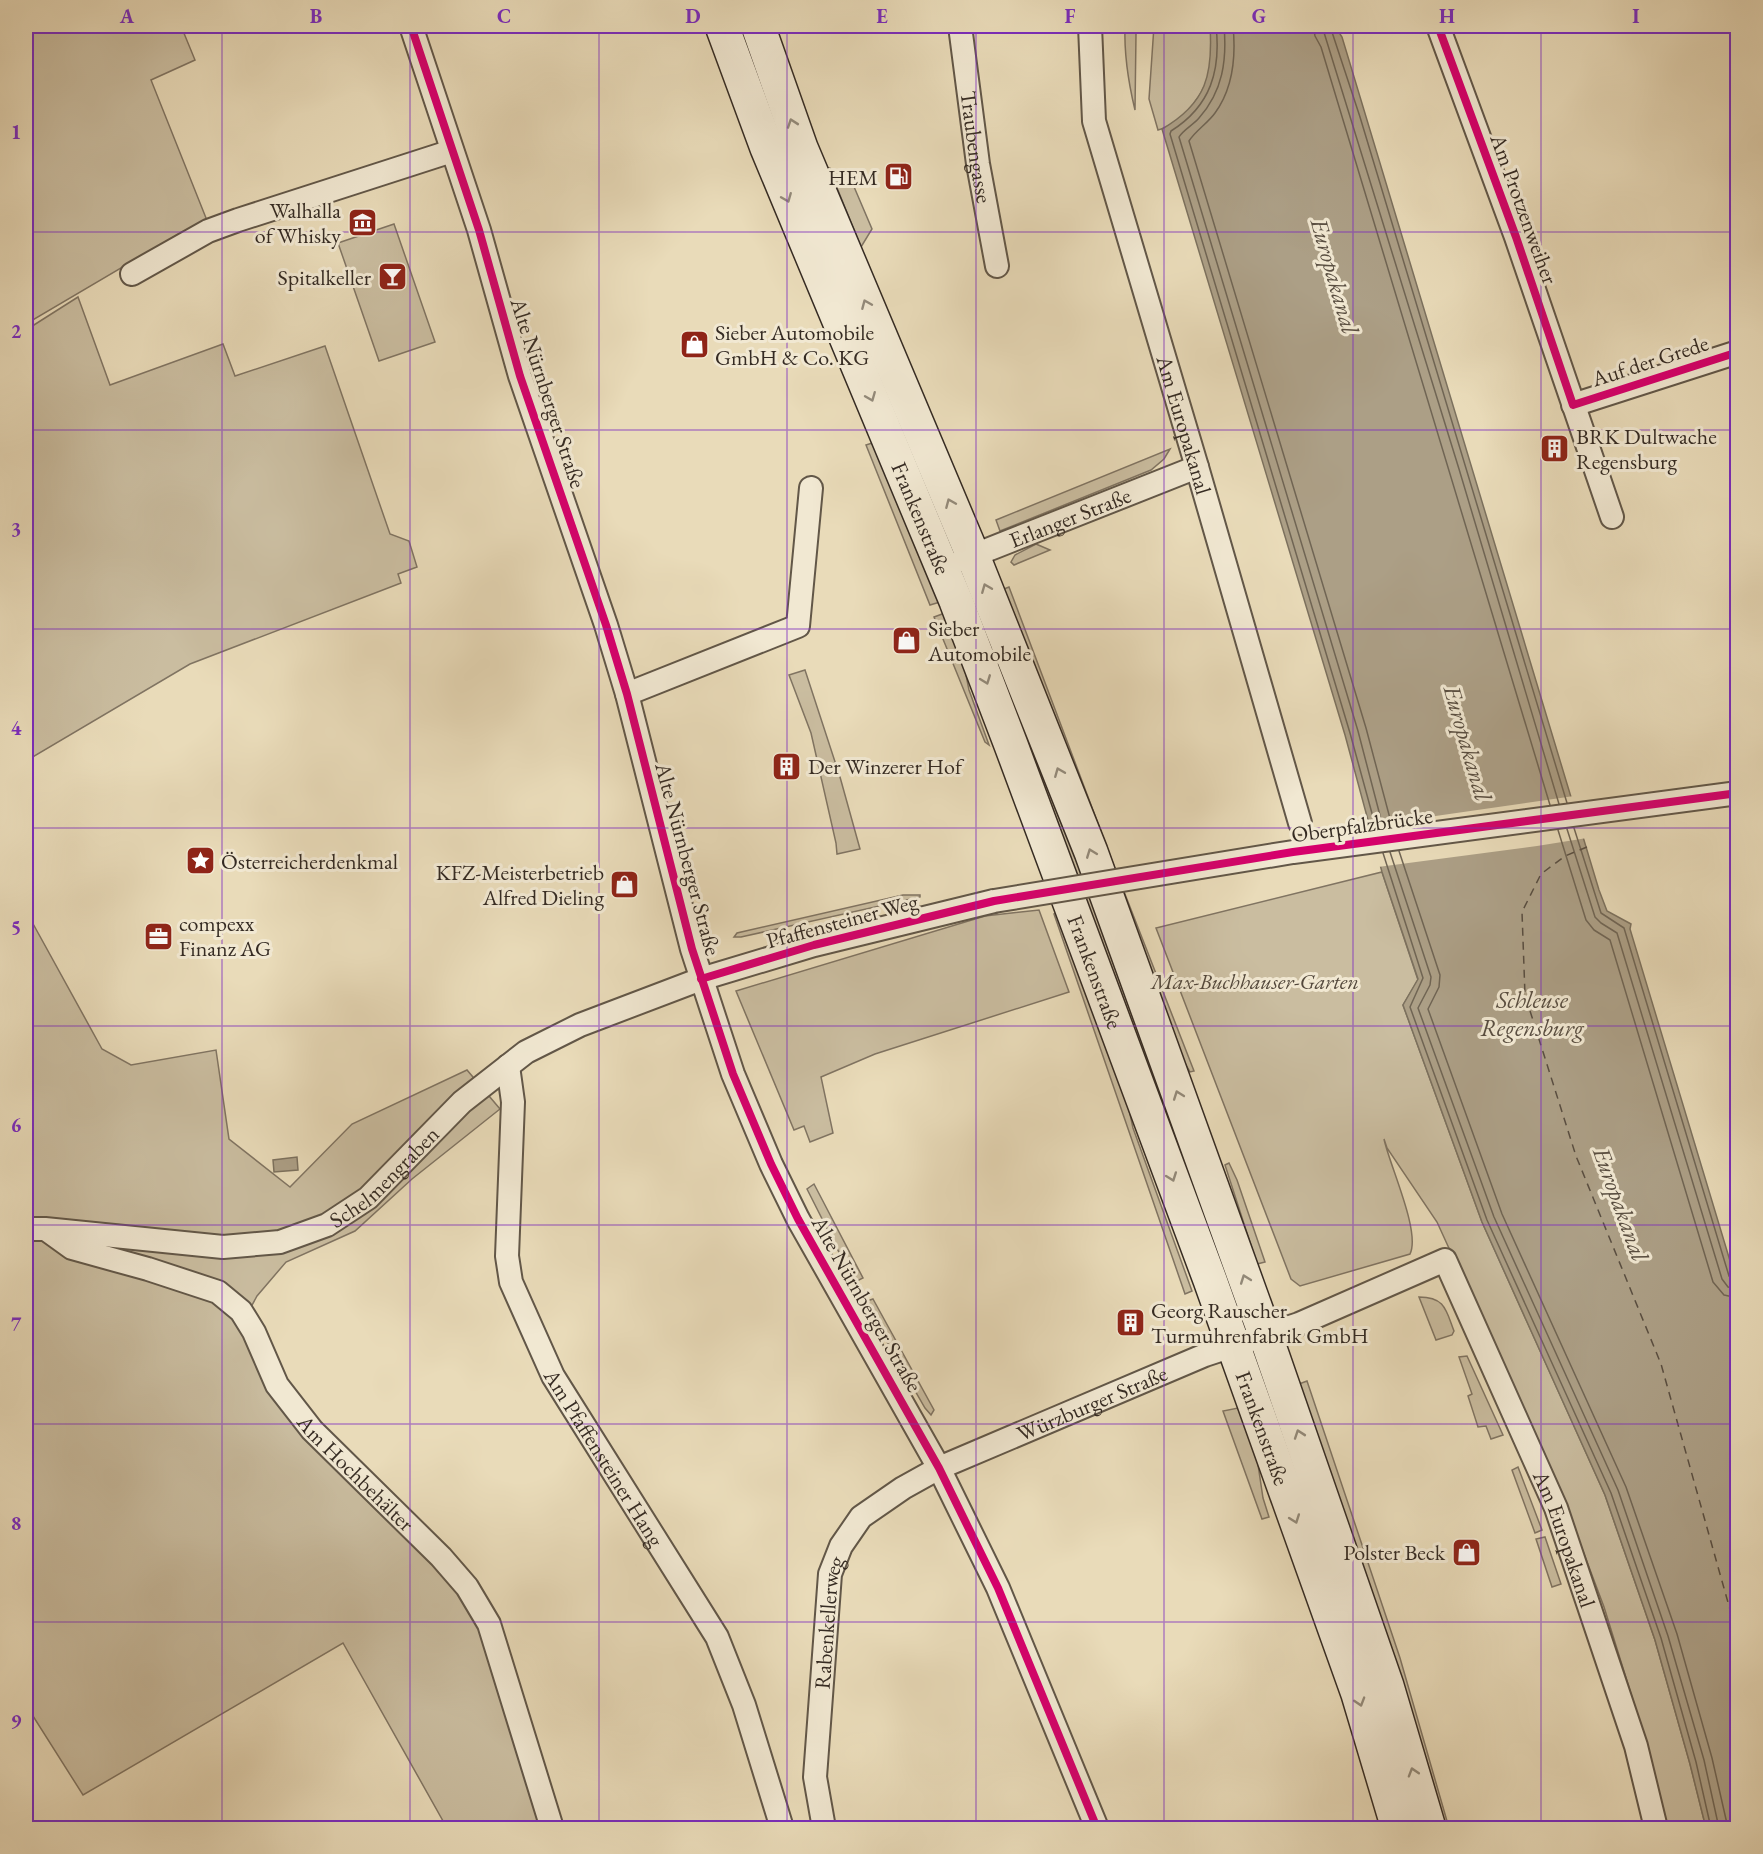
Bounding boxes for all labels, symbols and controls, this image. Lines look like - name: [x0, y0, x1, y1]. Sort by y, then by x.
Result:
- text: A: [119, 3, 135, 29]
- text: B: [310, 3, 322, 29]
- text: C: [497, 3, 511, 29]
- text: D: [685, 3, 701, 29]
- text: E: [876, 3, 888, 29]
- text: F: [1065, 3, 1076, 29]
- text: G: [1252, 3, 1266, 29]
- text: H: [1439, 3, 1455, 29]
- text: I: [1632, 3, 1640, 29]
- street label: Traubengasse: [954, 89, 1000, 206]
- one-way arrow: [787, 118, 800, 129]
- text: 1: [11, 119, 21, 145]
- street label: Am Protzenweiher: [1483, 129, 1565, 289]
- fuel station icon: HEM: [883, 161, 915, 193]
- place label: HEM: [828, 163, 878, 192]
- one-way arrow: [780, 192, 792, 203]
- place label: Walhalla of Whisky: [255, 196, 341, 250]
- museum icon: Walhalla of Whisky: [346, 207, 378, 239]
- water label: Europakanal: [1303, 214, 1367, 338]
- bar icon: Spitalkeller: [376, 261, 408, 293]
- place label: Spitalkeller: [278, 263, 372, 292]
- street label: Alte Nürnberger Straße: [503, 293, 593, 492]
- one-way arrow: [861, 299, 873, 310]
- text: 2: [11, 318, 22, 344]
- place label: Sieber Automobile GmbH & Co. KG: [715, 318, 874, 372]
- street label: Auf der Grede: [1587, 328, 1712, 394]
- shop icon: Sieber Automobile GmbH & Co. KG: [678, 329, 710, 361]
- street label: Am Europakanal: [1150, 351, 1219, 498]
- one-way arrow: [864, 391, 876, 402]
- place label: BRK Dultwache Regensburg: [1576, 422, 1717, 476]
- building icon: BRK Dultwache Regensburg: [1539, 433, 1571, 465]
- street label: Frankenstraße: [885, 457, 958, 579]
- street label: Erlanger Straße: [1005, 480, 1135, 554]
- one-way arrow: [945, 498, 957, 509]
- text: 3: [11, 516, 21, 542]
- one-way arrow: [981, 583, 993, 594]
- place label: Sieber Automobile: [927, 614, 1032, 668]
- shop icon: Sieber Automobile: [891, 625, 923, 657]
- one-way arrow: [979, 674, 991, 685]
- water label: Europakanal: [1436, 681, 1500, 805]
- text: 4: [11, 715, 22, 741]
- building icon: Der Winzerer Hof: [771, 750, 803, 782]
- place label: Der Winzerer Hof: [808, 752, 965, 781]
- street label: Alte Nürnberger Straße: [648, 758, 728, 959]
- one-way arrow: [1054, 767, 1066, 778]
- street label: Oberpfalzbrücke: [1289, 801, 1435, 849]
- place icon: Österreicherdenkmal: [184, 845, 216, 877]
- place label: Österreicherdenkmal: [221, 847, 398, 876]
- one-way arrow: [1086, 848, 1098, 859]
- place label: KFZ-Meisterbetrieb Alfred Dieling: [436, 858, 604, 912]
- shop icon: KFZ-Meisterbetrieb Alfred Dieling: [609, 869, 641, 901]
- street label: Pfaffensteiner Weg: [763, 887, 921, 955]
- place label: compexx Finanz AG: [179, 909, 271, 963]
- street label: Frankenstraße: [1061, 911, 1130, 1033]
- text: 5: [11, 914, 21, 940]
- office icon: compexx Finanz AG: [142, 920, 174, 952]
- park label: Max-Buchhauser-Garten: [1149, 967, 1359, 996]
- water label: Schleuse Regensburg: [1480, 984, 1585, 1043]
- one-way arrow: [1173, 1090, 1186, 1101]
- text: 6: [11, 1112, 22, 1138]
- street label: Schelmengraben: [324, 1119, 445, 1234]
- water label: Europakanal: [1586, 1142, 1656, 1266]
- one-way arrow: [1164, 1171, 1177, 1182]
- street label: Alte Nürnberger Straße: [804, 1210, 929, 1398]
- one-way arrow: [1239, 1274, 1252, 1285]
- place label: Georg Rauscher Turmuhrenfabrik GmbH: [1151, 1296, 1369, 1350]
- building icon: Georg Rauscher Turmuhrenfabrik GmbH: [1114, 1307, 1146, 1339]
- text: 7: [11, 1311, 22, 1337]
- street label: Würzburger Straße: [1012, 1358, 1172, 1448]
- street label: Am Pfaffensteiner Hang: [537, 1362, 671, 1552]
- street label: Frankenstraße: [1229, 1367, 1297, 1489]
- street label: Am Hochbehälter: [290, 1408, 421, 1538]
- one-way arrow: [1294, 1429, 1307, 1440]
- street label: Am Europakanal: [1526, 1465, 1603, 1611]
- text: 8: [11, 1510, 21, 1536]
- one-way arrow: [1287, 1513, 1300, 1524]
- shop icon: Polster Beck: [1450, 1536, 1482, 1568]
- place label: Polster Beck: [1343, 1538, 1446, 1567]
- street label: Rabenkellerweg: [807, 1551, 851, 1690]
- one-way arrow: [1353, 1696, 1365, 1707]
- text: 9: [11, 1708, 22, 1734]
- one-way arrow: [1408, 1767, 1421, 1778]

